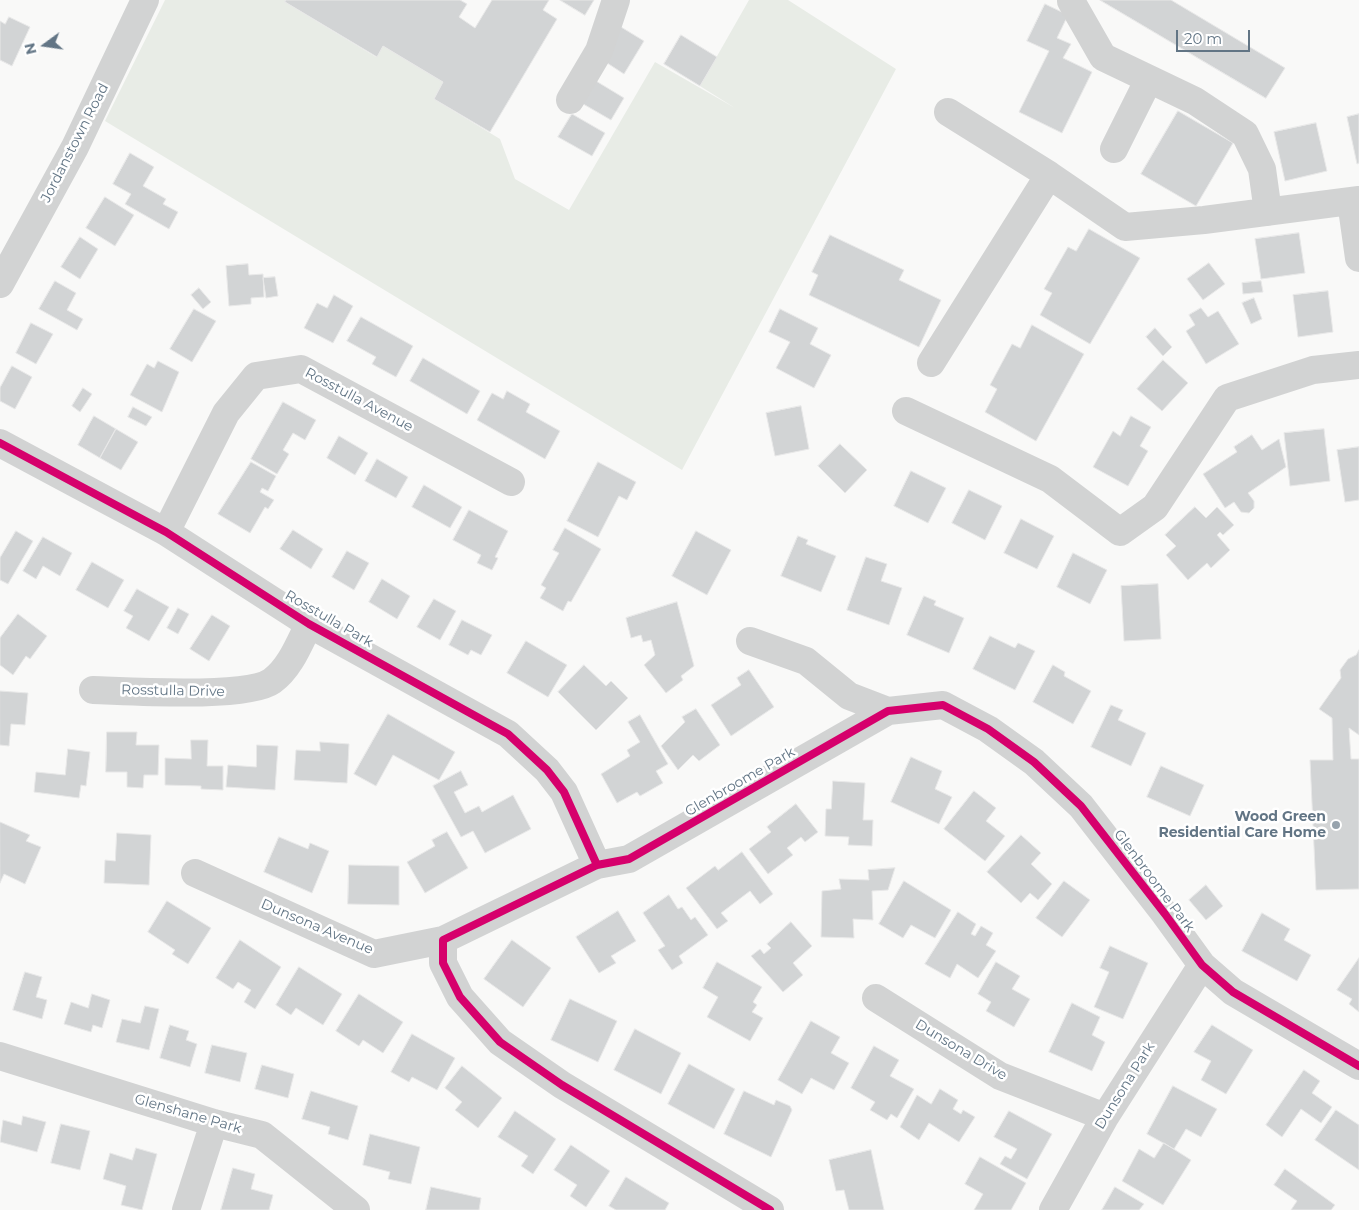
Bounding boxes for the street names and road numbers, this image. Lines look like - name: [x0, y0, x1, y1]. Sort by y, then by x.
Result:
- street label: Jordanstown Road: [38, 81, 112, 205]
- street label: Rosstulla Avenue: [302, 364, 416, 436]
- street label: Rosstulla Park: [282, 587, 376, 651]
- street label: Rosstulla Drive: [121, 682, 225, 700]
- street label: Glenbroome Park: [682, 744, 798, 820]
- street label: Glenbroome Park: [1110, 826, 1198, 936]
- street label: Dunsona Avenue: [258, 896, 376, 958]
- street label: Dunsona Drive: [912, 1016, 1010, 1084]
- street label: Dunsona Park: [1092, 1039, 1158, 1133]
- street label: Glenshane Park: [133, 1091, 243, 1137]

